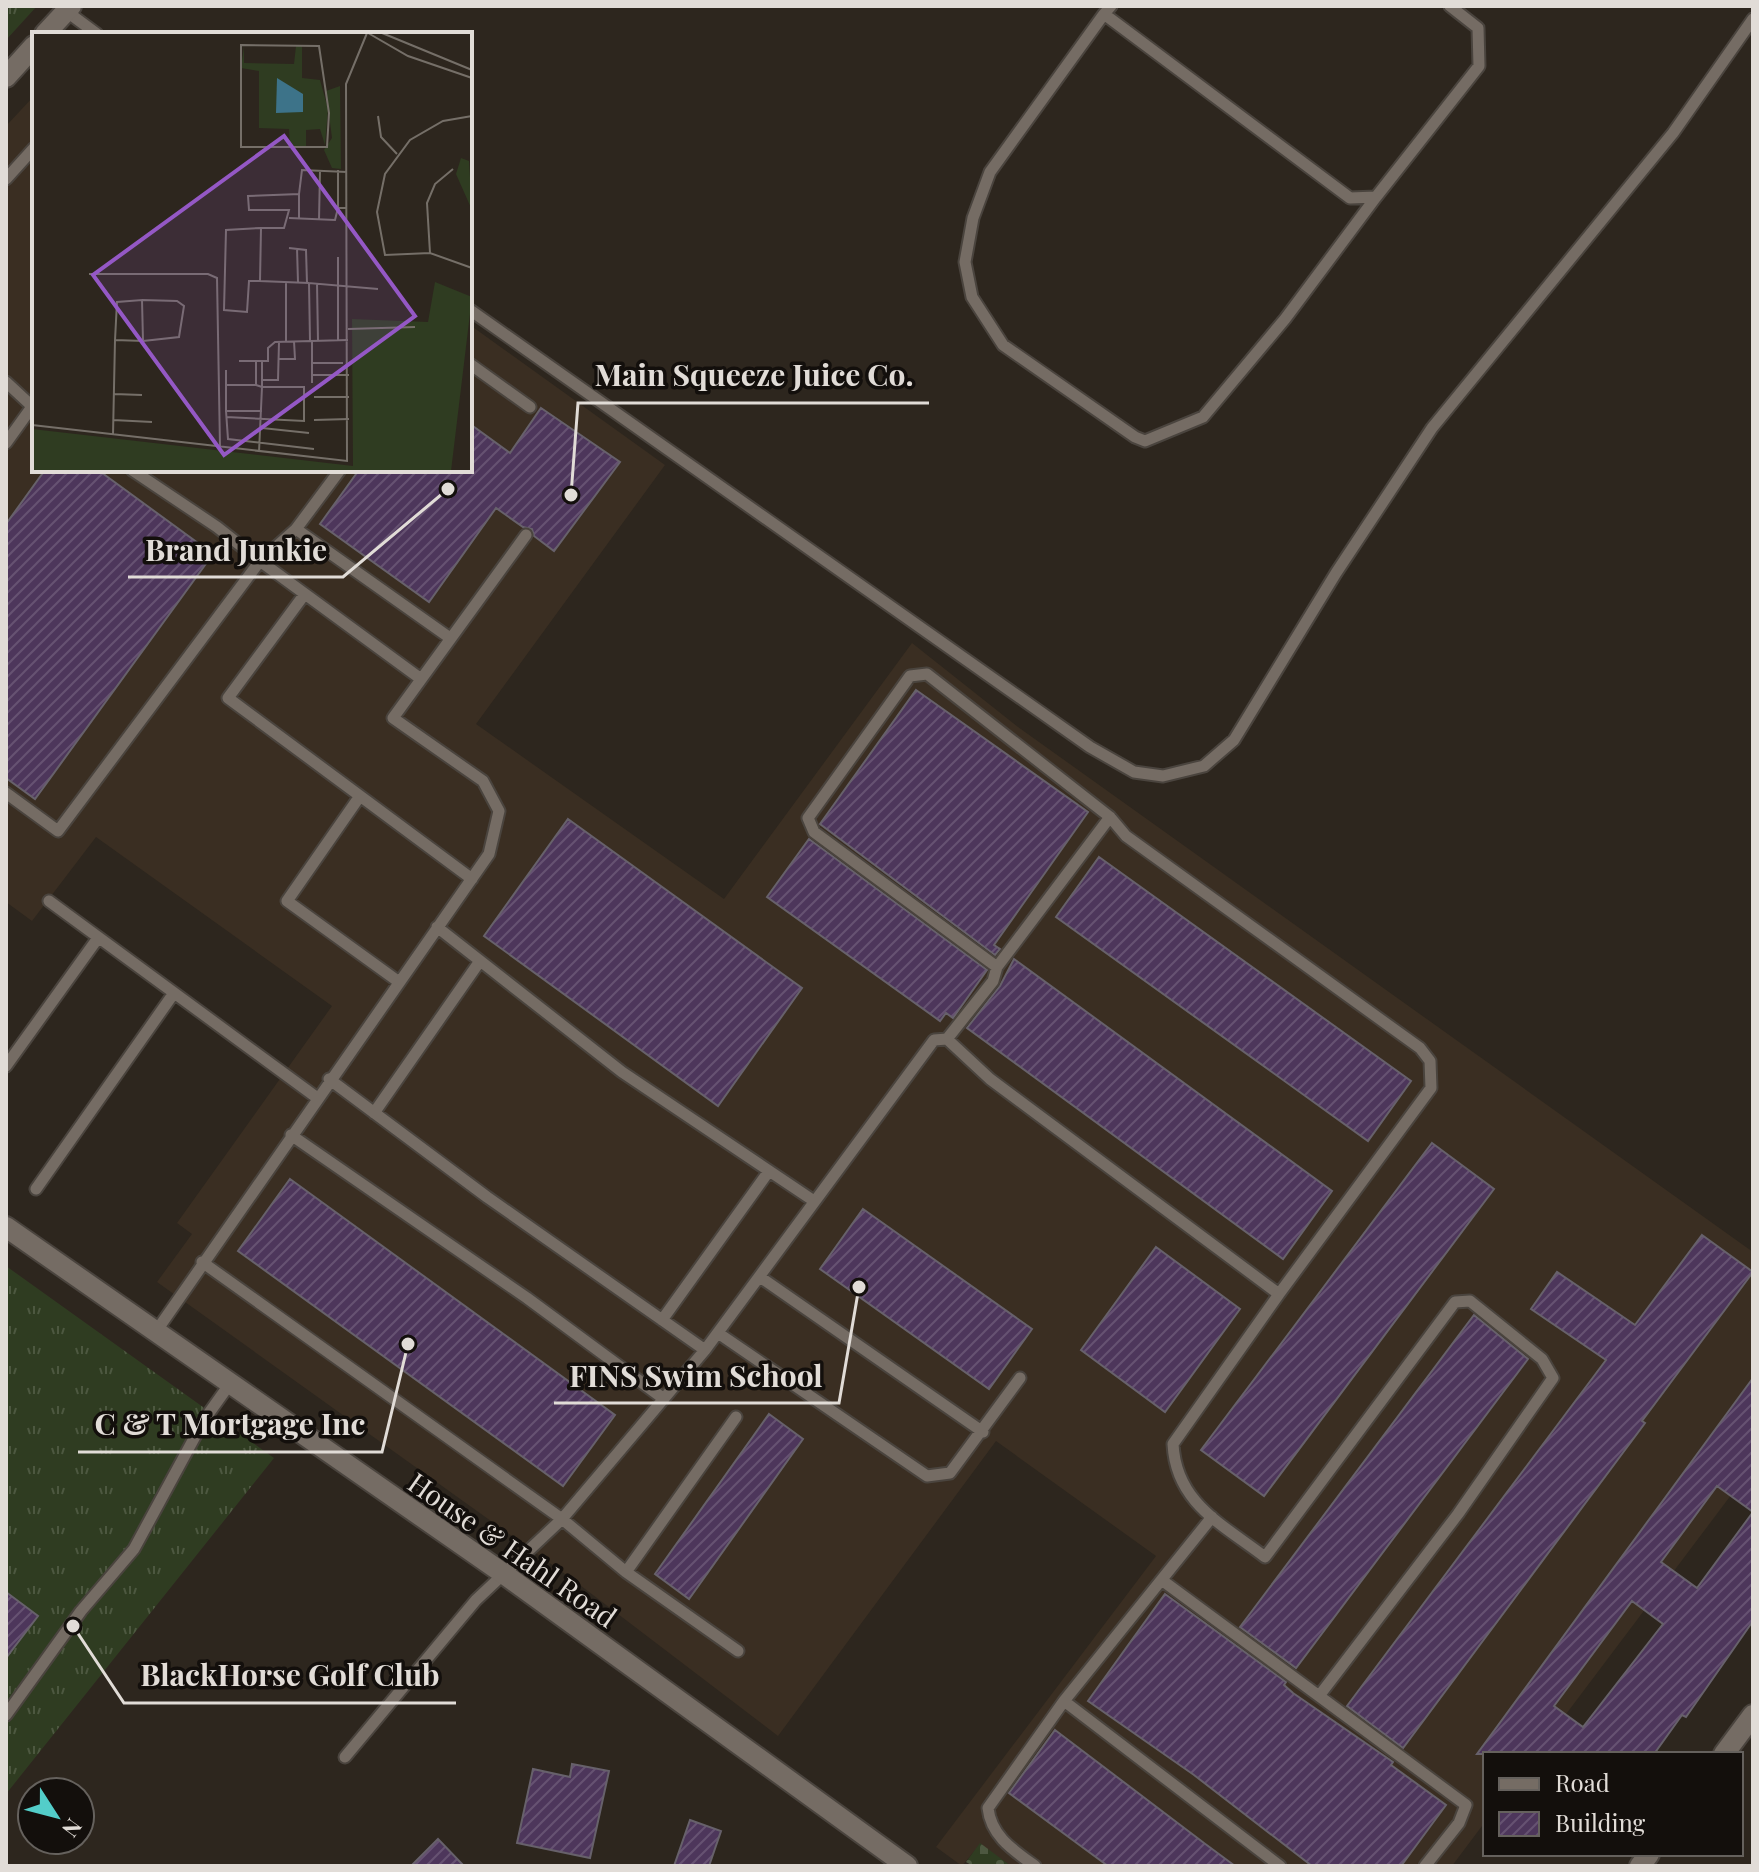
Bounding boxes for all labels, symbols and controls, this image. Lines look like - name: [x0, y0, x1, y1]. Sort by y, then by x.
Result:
- inset map: [32, 32, 472, 472]
- callout: Main Squeeze Juice Co.: [578, 349, 929, 403]
- text: Main Squeeze Juice Co.: [594, 354, 914, 394]
- callout: Brand Junkie: [128, 523, 343, 577]
- text: Brand Junkie: [145, 529, 327, 569]
- callout: FINS Swim School: [554, 1349, 839, 1403]
- text: FINS Swim School: [569, 1355, 823, 1395]
- callout: C & T Mortgage Inc: [78, 1398, 382, 1452]
- text: C & T Mortgage Inc: [95, 1403, 366, 1443]
- street label: House & Hahl Road: [401, 1463, 625, 1635]
- callout: BlackHorse Golf Club: [124, 1649, 456, 1703]
- text: BlackHorse Golf Club: [140, 1654, 440, 1694]
- legend: [1483, 1752, 1743, 1856]
- text: Road: [1555, 1766, 1610, 1798]
- north arrow: [16, 1776, 96, 1856]
- text: Building: [1555, 1806, 1646, 1838]
- text: N: [56, 1813, 90, 1844]

